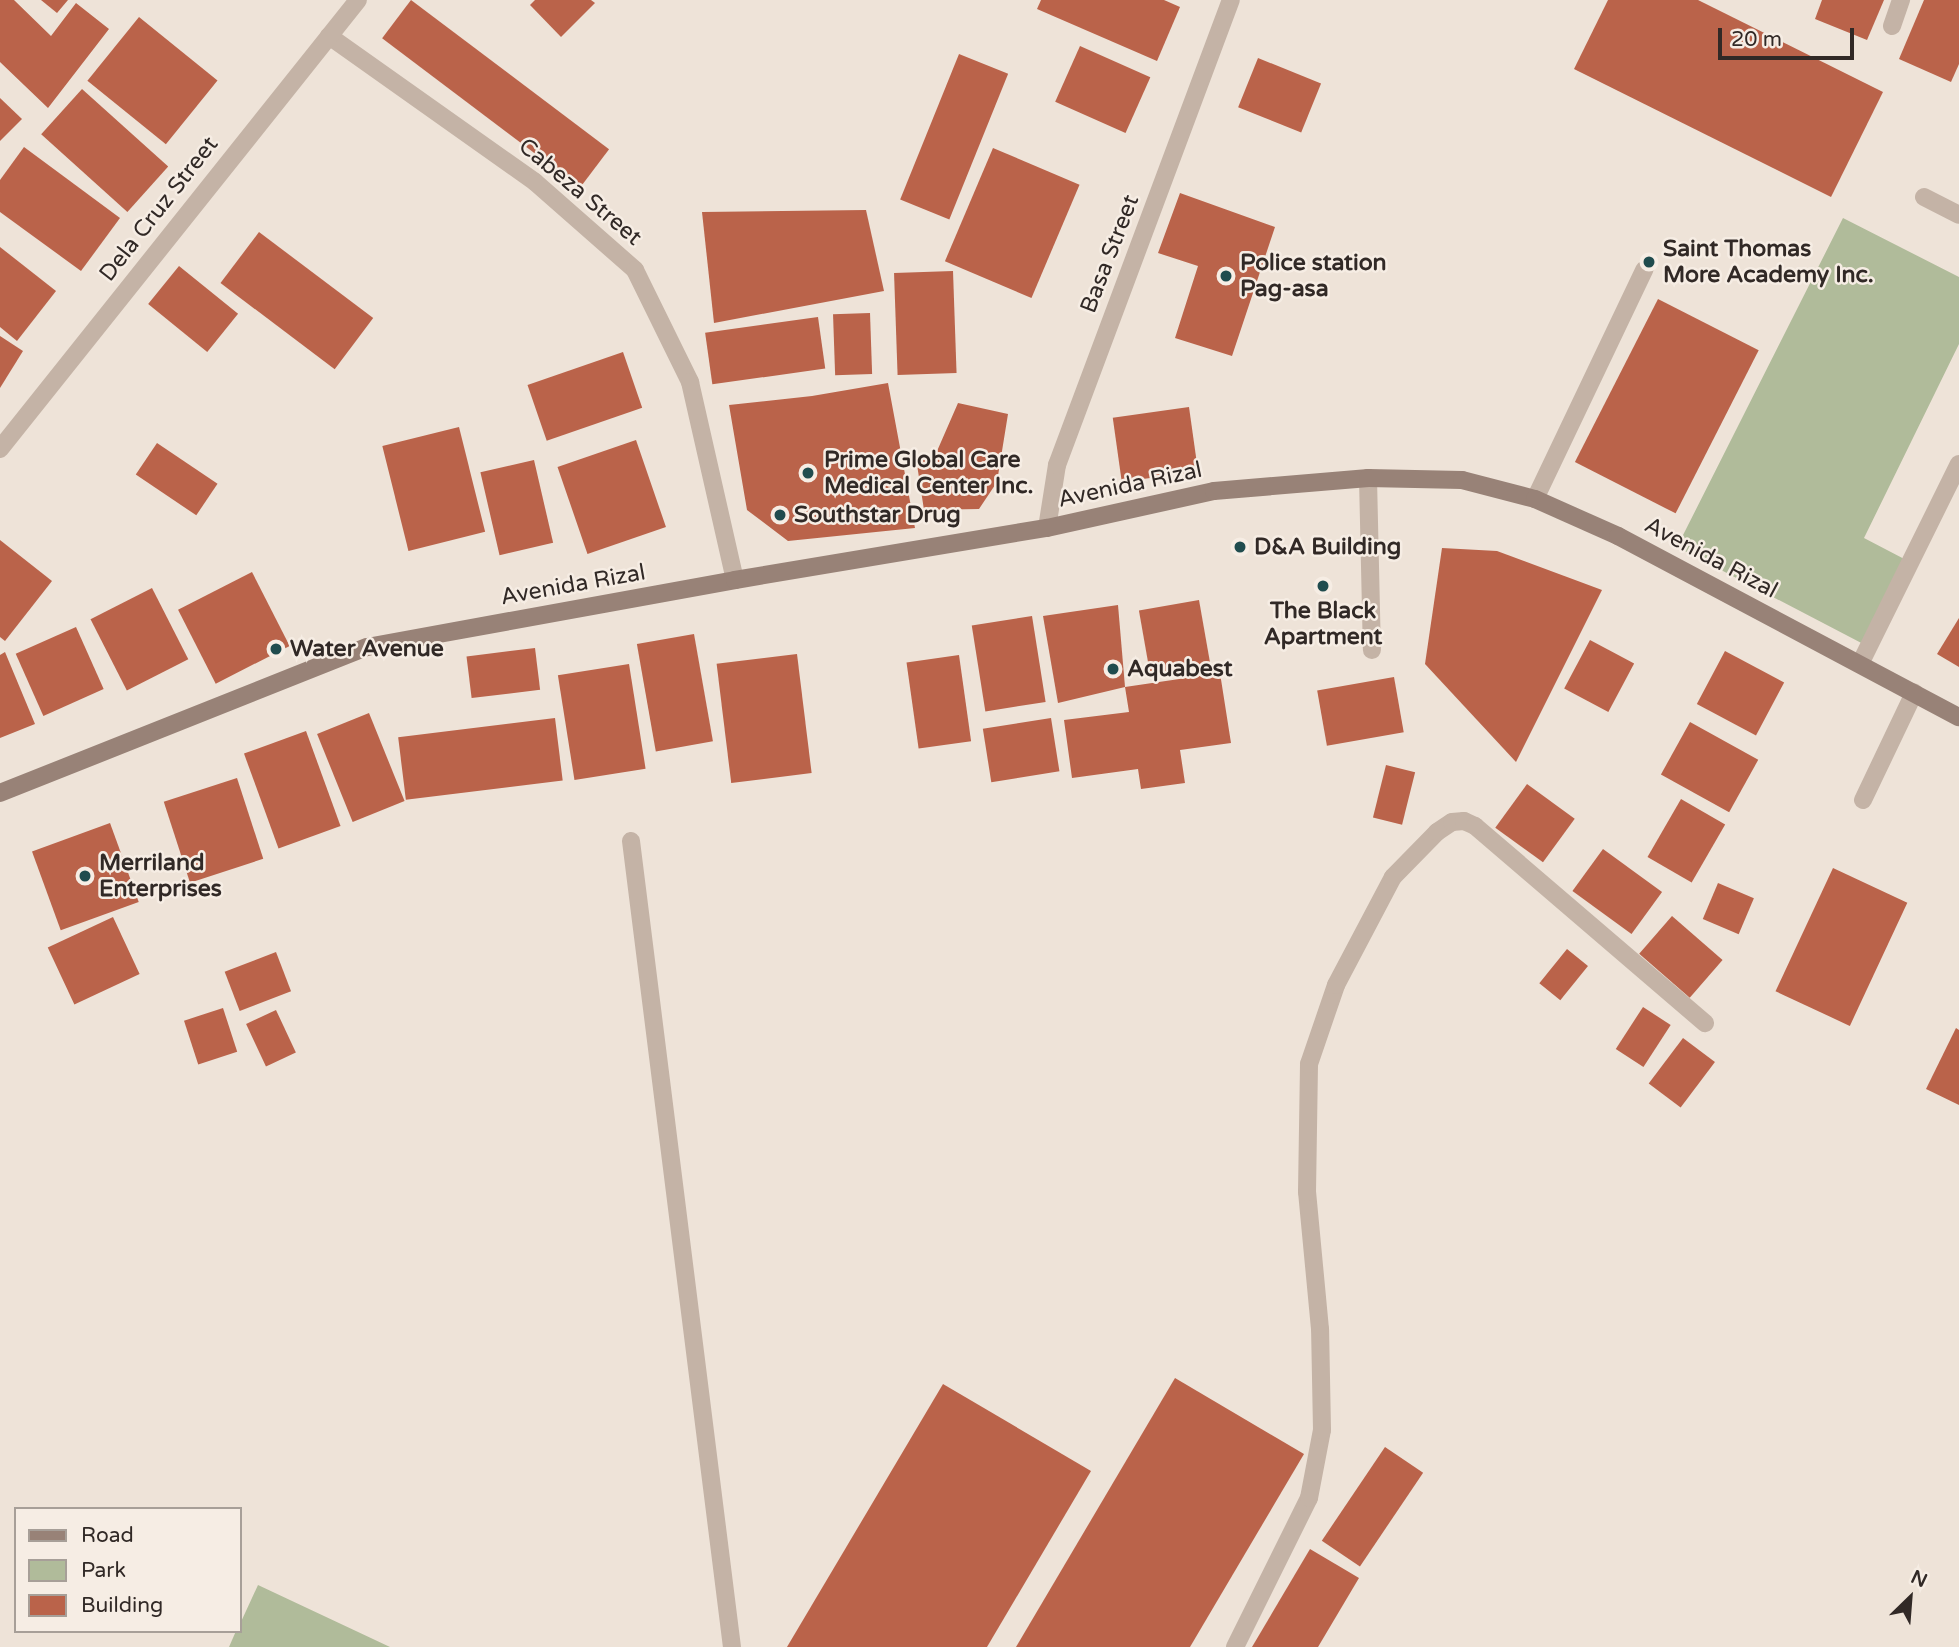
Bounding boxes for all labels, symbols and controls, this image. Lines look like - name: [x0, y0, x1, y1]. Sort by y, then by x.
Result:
- scale bar: [1721, 14, 1857, 58]
- text: 20 m: [1731, 27, 1782, 52]
- street label: Dela Cruz Street: [94, 131, 224, 287]
- street label: Cabeza Street: [513, 132, 647, 252]
- street label: Basa Street: [1075, 191, 1145, 317]
- place label: Saint Thomas More Academy Inc.: [1663, 235, 1874, 289]
- place label: Police station Pag-asa: [1240, 249, 1387, 303]
- marker: Saint Thomas More Academy Inc.: [1641, 254, 1657, 270]
- marker: Police station Pag-asa: [1218, 268, 1234, 284]
- place label: Prime Global Care Medical Center Inc.: [824, 446, 1033, 500]
- street label: Avenida Rizal: [1055, 456, 1205, 514]
- marker: Prime Global Care Medical Center Inc.: [798, 463, 818, 483]
- place label: Southstar Drug: [794, 501, 961, 529]
- marker: Southstar Drug: [772, 507, 788, 523]
- street label: Avenida Rizal: [1640, 511, 1782, 605]
- place label: D&A Building: [1254, 533, 1401, 561]
- marker: D&A Building: [1232, 539, 1248, 555]
- street label: Avenida Rizal: [498, 559, 648, 611]
- marker: The Black Apartment: [1315, 578, 1331, 594]
- place label: The Black Apartment: [1264, 597, 1382, 651]
- place label: Water Avenue: [290, 635, 444, 663]
- marker: Water Avenue: [268, 641, 284, 657]
- place label: Aquabest: [1127, 655, 1233, 683]
- marker: Aquabest: [1105, 661, 1121, 677]
- place label: Merriland Enterprises: [99, 849, 222, 903]
- marker: Merriland Enterprises: [77, 868, 93, 884]
- legend: [14, 1507, 242, 1633]
- text: Road: [81, 1523, 134, 1548]
- text: Park: [81, 1558, 126, 1583]
- north arrow: [1875, 1563, 1945, 1633]
- text: N: [1907, 1566, 1930, 1592]
- text: Building: [81, 1593, 163, 1618]

